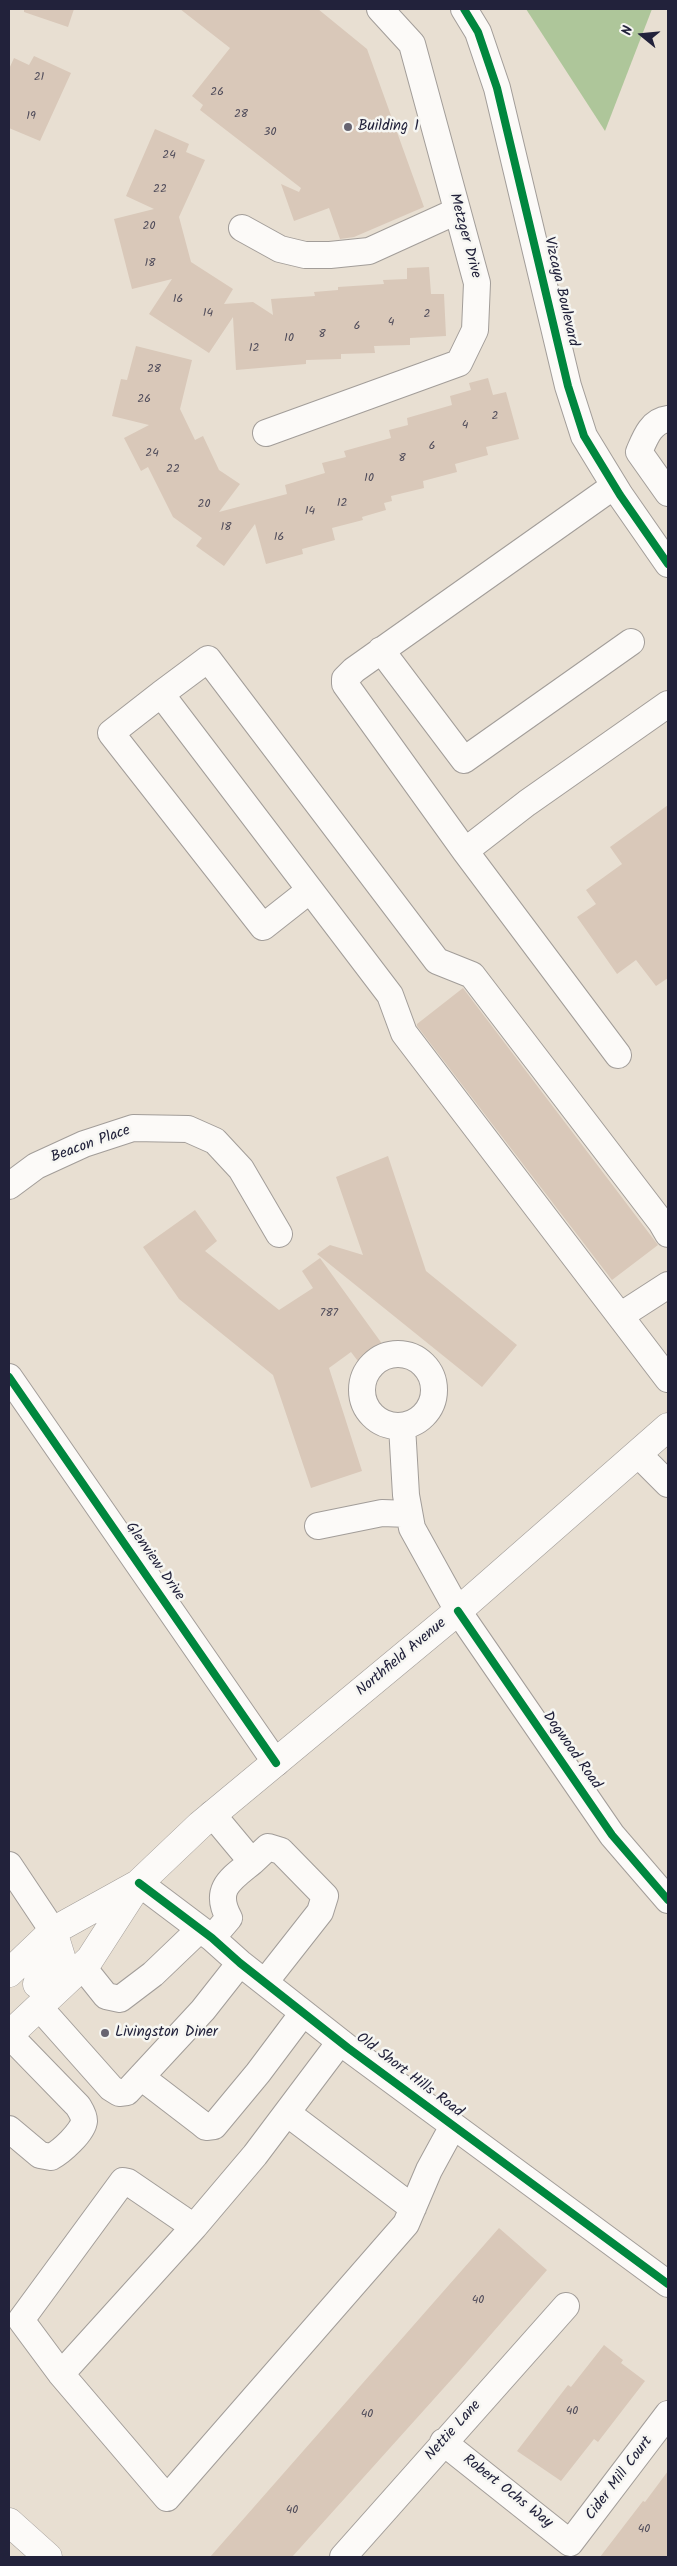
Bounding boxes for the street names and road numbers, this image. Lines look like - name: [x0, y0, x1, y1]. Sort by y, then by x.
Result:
- street label: Metzger Drive: [444, 192, 484, 280]
- street label: Vizcaya Boulevard: [539, 236, 581, 348]
- street label: Beacon Place: [49, 1122, 133, 1168]
- street label: Glenview Drive: [120, 1519, 188, 1605]
- street label: Northfield Avenue: [353, 1615, 451, 1701]
- street label: Dogwood Road: [538, 1709, 604, 1793]
- street label: Old Short Hills Road: [352, 2030, 466, 2122]
- street label: Nettie Lane: [422, 2397, 486, 2465]
- street label: Cider Mill Court: [583, 2434, 657, 2524]
- street label: Robert Ochs Way: [458, 2451, 556, 2533]

